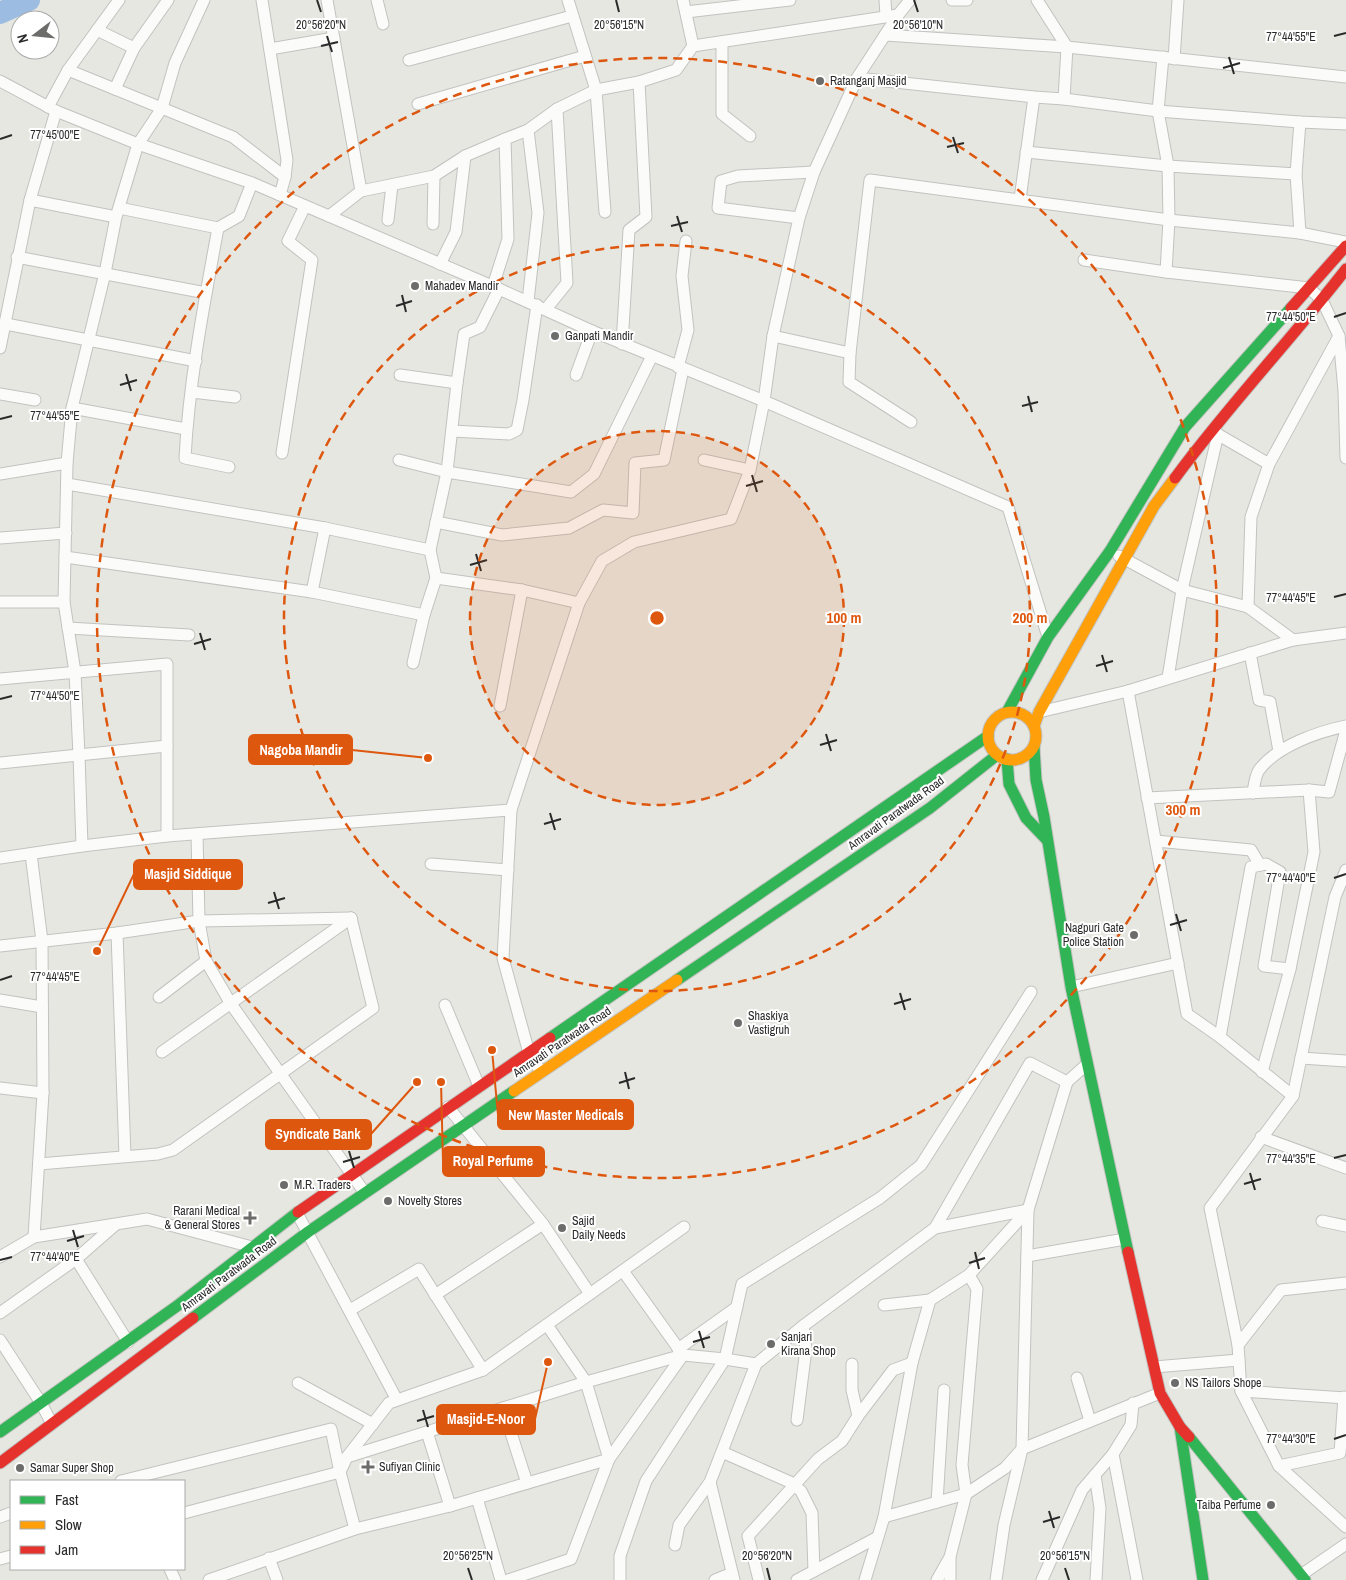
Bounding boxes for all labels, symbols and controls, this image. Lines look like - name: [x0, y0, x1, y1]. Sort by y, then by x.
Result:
- north arrow: [10, 10, 60, 60]
- text: 20°56'20"N: [296, 17, 346, 33]
- text: 20°56'15"N: [594, 17, 644, 33]
- text: 20°56'10"N: [893, 17, 943, 33]
- text: 77°44'55"E: [1266, 29, 1316, 45]
- text: N: [13, 32, 32, 45]
- place label: Ratanganj Masjid: [830, 73, 907, 89]
- marker: Ratanganj Masjid: [814, 75, 826, 87]
- text: 77°45'00"E: [30, 127, 80, 143]
- place label: Mahadev Mandir: [425, 278, 500, 294]
- marker: Mahadev Mandir: [409, 280, 421, 292]
- text: 77°44'50"E: [1266, 309, 1316, 325]
- place label: Ganpati Mandir: [565, 328, 634, 344]
- marker: Ganpati Mandir: [549, 330, 561, 342]
- text: 77°44'55"E: [30, 408, 80, 424]
- text: 77°44'45"E: [1266, 590, 1316, 606]
- text: 100 m: [827, 607, 861, 628]
- text: 200 m: [1013, 607, 1047, 628]
- centre of rings: [648, 609, 666, 627]
- text: 77°44'50"E: [30, 688, 80, 704]
- callout: Nagoba Mandir: [249, 735, 352, 764]
- text: Nagoba Mandir: [260, 741, 343, 759]
- street label: Amravati Paratwada Road: [844, 773, 947, 854]
- text: 300 m: [1166, 799, 1200, 820]
- callout: Masjid Siddique: [134, 860, 242, 889]
- text: Masjid Siddique: [144, 865, 232, 883]
- text: 77°44'40"E: [1266, 870, 1316, 886]
- place label: Nagpuri Gate Police Station: [1063, 920, 1124, 950]
- marker: Nagpuri Gate Police Station: [1128, 929, 1140, 941]
- text: 77°44'45"E: [30, 969, 80, 985]
- street label: Amravati Paratwada Road: [509, 1003, 614, 1081]
- place label: Shaskiya Vastigruh: [748, 1008, 789, 1038]
- marker: Shaskiya Vastigruh: [732, 1017, 744, 1029]
- callout: New Master Medicals: [498, 1100, 633, 1129]
- text: New Master Medicals: [508, 1106, 624, 1124]
- callout: Syndicate Bank: [266, 1120, 371, 1149]
- text: Syndicate Bank: [275, 1125, 361, 1143]
- callout: Royal Perfume: [443, 1147, 544, 1176]
- text: 77°44'35"E: [1266, 1151, 1316, 1167]
- text: Royal Perfume: [453, 1152, 533, 1170]
- place label: M.R. Traders: [294, 1177, 351, 1193]
- marker: M.R. Traders: [278, 1179, 290, 1191]
- place label: Novelty Stores: [398, 1193, 462, 1209]
- marker: Novelty Stores: [382, 1195, 394, 1207]
- place label: Rarani Medical & General Stores: [165, 1203, 240, 1233]
- marker: Rarani Medical & General Stores: [244, 1212, 256, 1224]
- place label: Sajid Daily Needs: [572, 1213, 626, 1243]
- marker: Sajid Daily Needs: [556, 1222, 568, 1234]
- street label: Amravati Paratwada Road: [177, 1233, 280, 1316]
- text: 77°44'40"E: [30, 1249, 80, 1265]
- place label: Sanjari Kirana Shop: [781, 1329, 836, 1359]
- marker: Sanjari Kirana Shop: [765, 1338, 777, 1350]
- place label: NS Tailors Shope: [1185, 1375, 1262, 1391]
- marker: NS Tailors Shope: [1169, 1377, 1181, 1389]
- callout: Masjid-E-Noor: [437, 1405, 535, 1434]
- text: Masjid-E-Noor: [447, 1410, 525, 1428]
- text: 77°44'30"E: [1266, 1431, 1316, 1447]
- place label: Sufiyan Clinic: [379, 1459, 440, 1475]
- place label: Samar Super Shop: [30, 1460, 114, 1476]
- marker: Sufiyan Clinic: [361, 1460, 375, 1474]
- marker: Samar Super Shop: [14, 1462, 26, 1474]
- legend: [10, 1480, 185, 1570]
- text: Fast: [55, 1489, 79, 1510]
- place label: Taiba Perfume: [1197, 1497, 1261, 1513]
- marker: Taiba Perfume: [1265, 1499, 1277, 1511]
- text: Slow: [55, 1514, 82, 1535]
- text: Jam: [55, 1539, 78, 1560]
- text: 20°56'25"N: [443, 1548, 493, 1564]
- text: 20°56'20"N: [742, 1548, 792, 1564]
- text: 20°56'15"N: [1040, 1548, 1090, 1564]

